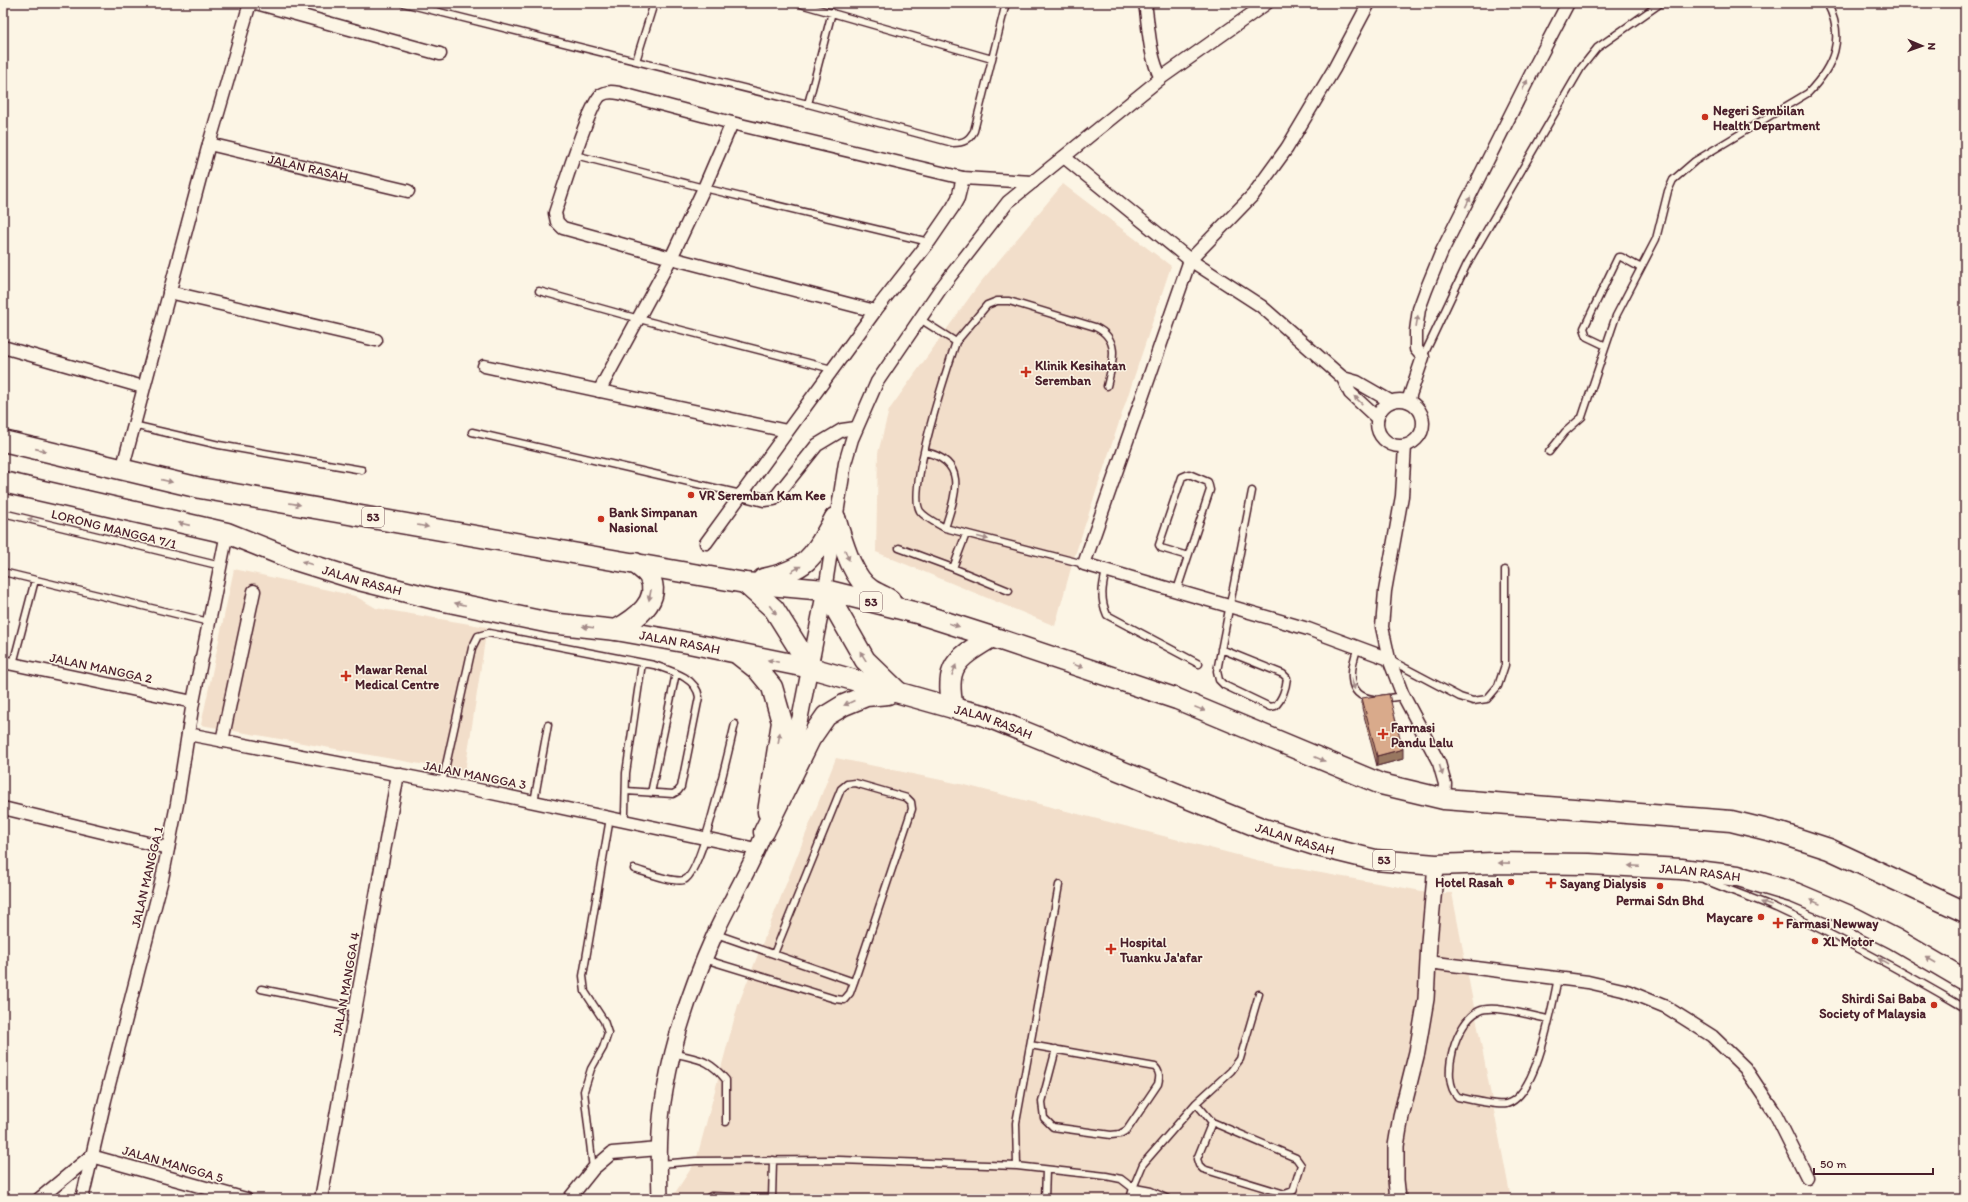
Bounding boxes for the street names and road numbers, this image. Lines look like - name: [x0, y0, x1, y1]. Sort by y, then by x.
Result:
- street label: JALAN RASAH: [267, 151, 350, 184]
- street label: LORONG MANGGA 7/1: [50, 506, 178, 552]
- road number: 53: [362, 507, 384, 527]
- street label: JALAN RASAH: [321, 562, 404, 598]
- road number: 53: [860, 592, 882, 612]
- street label: JALAN RASAH: [638, 627, 722, 657]
- street label: JALAN MANGGA 2: [48, 650, 154, 686]
- street label: JALAN RASAH: [953, 701, 1035, 742]
- street label: JALAN MANGGA 3: [422, 758, 528, 792]
- street label: JALAN RASAH: [1253, 819, 1336, 857]
- street label: JALAN MANGGA 1: [128, 825, 166, 929]
- road number: 53: [1373, 850, 1395, 870]
- street label: JALAN RASAH: [1659, 860, 1741, 884]
- street label: JALAN MANGGA 4: [329, 931, 363, 1037]
- street label: JALAN MANGGA 5: [121, 1142, 225, 1186]

